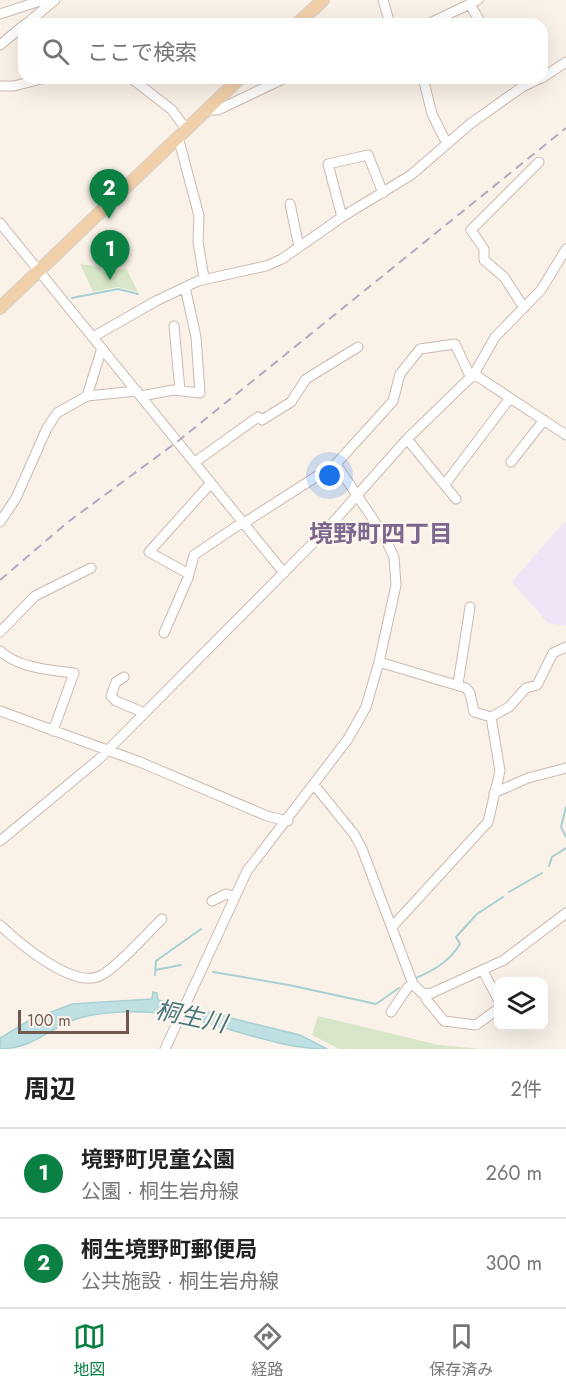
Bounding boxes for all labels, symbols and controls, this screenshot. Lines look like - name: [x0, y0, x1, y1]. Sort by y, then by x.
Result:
- search box: [18, 18, 548, 84]
- icon: search: [39, 35, 72, 68]
- text: ここで検索: [87, 36, 197, 68]
- pin: 2: [90, 170, 128, 219]
- pin: 1: [90, 230, 130, 280]
- your location: [315, 461, 344, 490]
- district label: 境野町四丁目: [309, 516, 453, 551]
- map controls: [494, 977, 548, 1031]
- button: layers: [494, 977, 548, 1031]
- water label: 桐生川: [152, 992, 233, 1042]
- scale bar: [18, 1007, 129, 1034]
- text: 100 m: [27, 1009, 71, 1032]
- text: 周辺: [24, 1070, 76, 1108]
- text: 2件: [511, 1075, 542, 1104]
- text: 境野町児童公園: [81, 1143, 235, 1175]
- text: 1: [38, 1159, 49, 1188]
- text: 260 m: [486, 1159, 542, 1188]
- text: 公園 · 桐生岩舟線: [81, 1177, 239, 1206]
- text: 桐生境野町郵便局: [81, 1233, 257, 1265]
- text: 2: [37, 1249, 50, 1278]
- text: 300 m: [485, 1249, 542, 1278]
- text: 公共施設 · 桐生岩舟線: [81, 1267, 279, 1296]
- tab: 地図: [73, 1320, 106, 1381]
- tab: 経路: [251, 1320, 284, 1381]
- tab: 保存済み: [429, 1320, 493, 1381]

